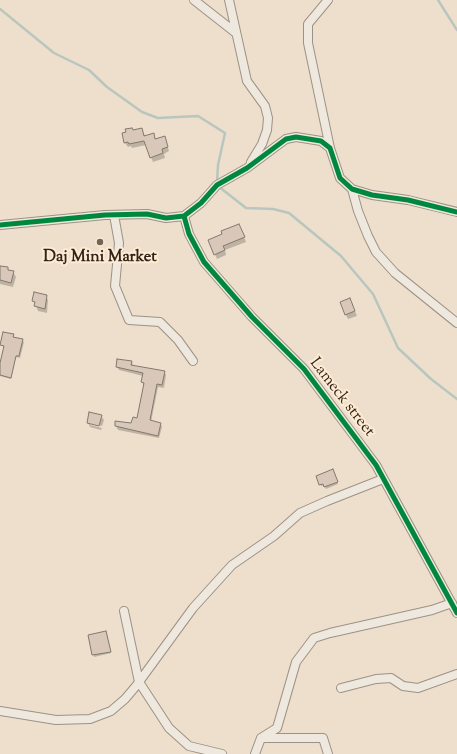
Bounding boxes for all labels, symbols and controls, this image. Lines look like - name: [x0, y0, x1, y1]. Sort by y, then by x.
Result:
- marker: Daj Mini Market: [95, 237, 105, 247]
- place label: Daj Mini Market: [43, 248, 157, 268]
- street label: Lameck street: [304, 355, 378, 441]

